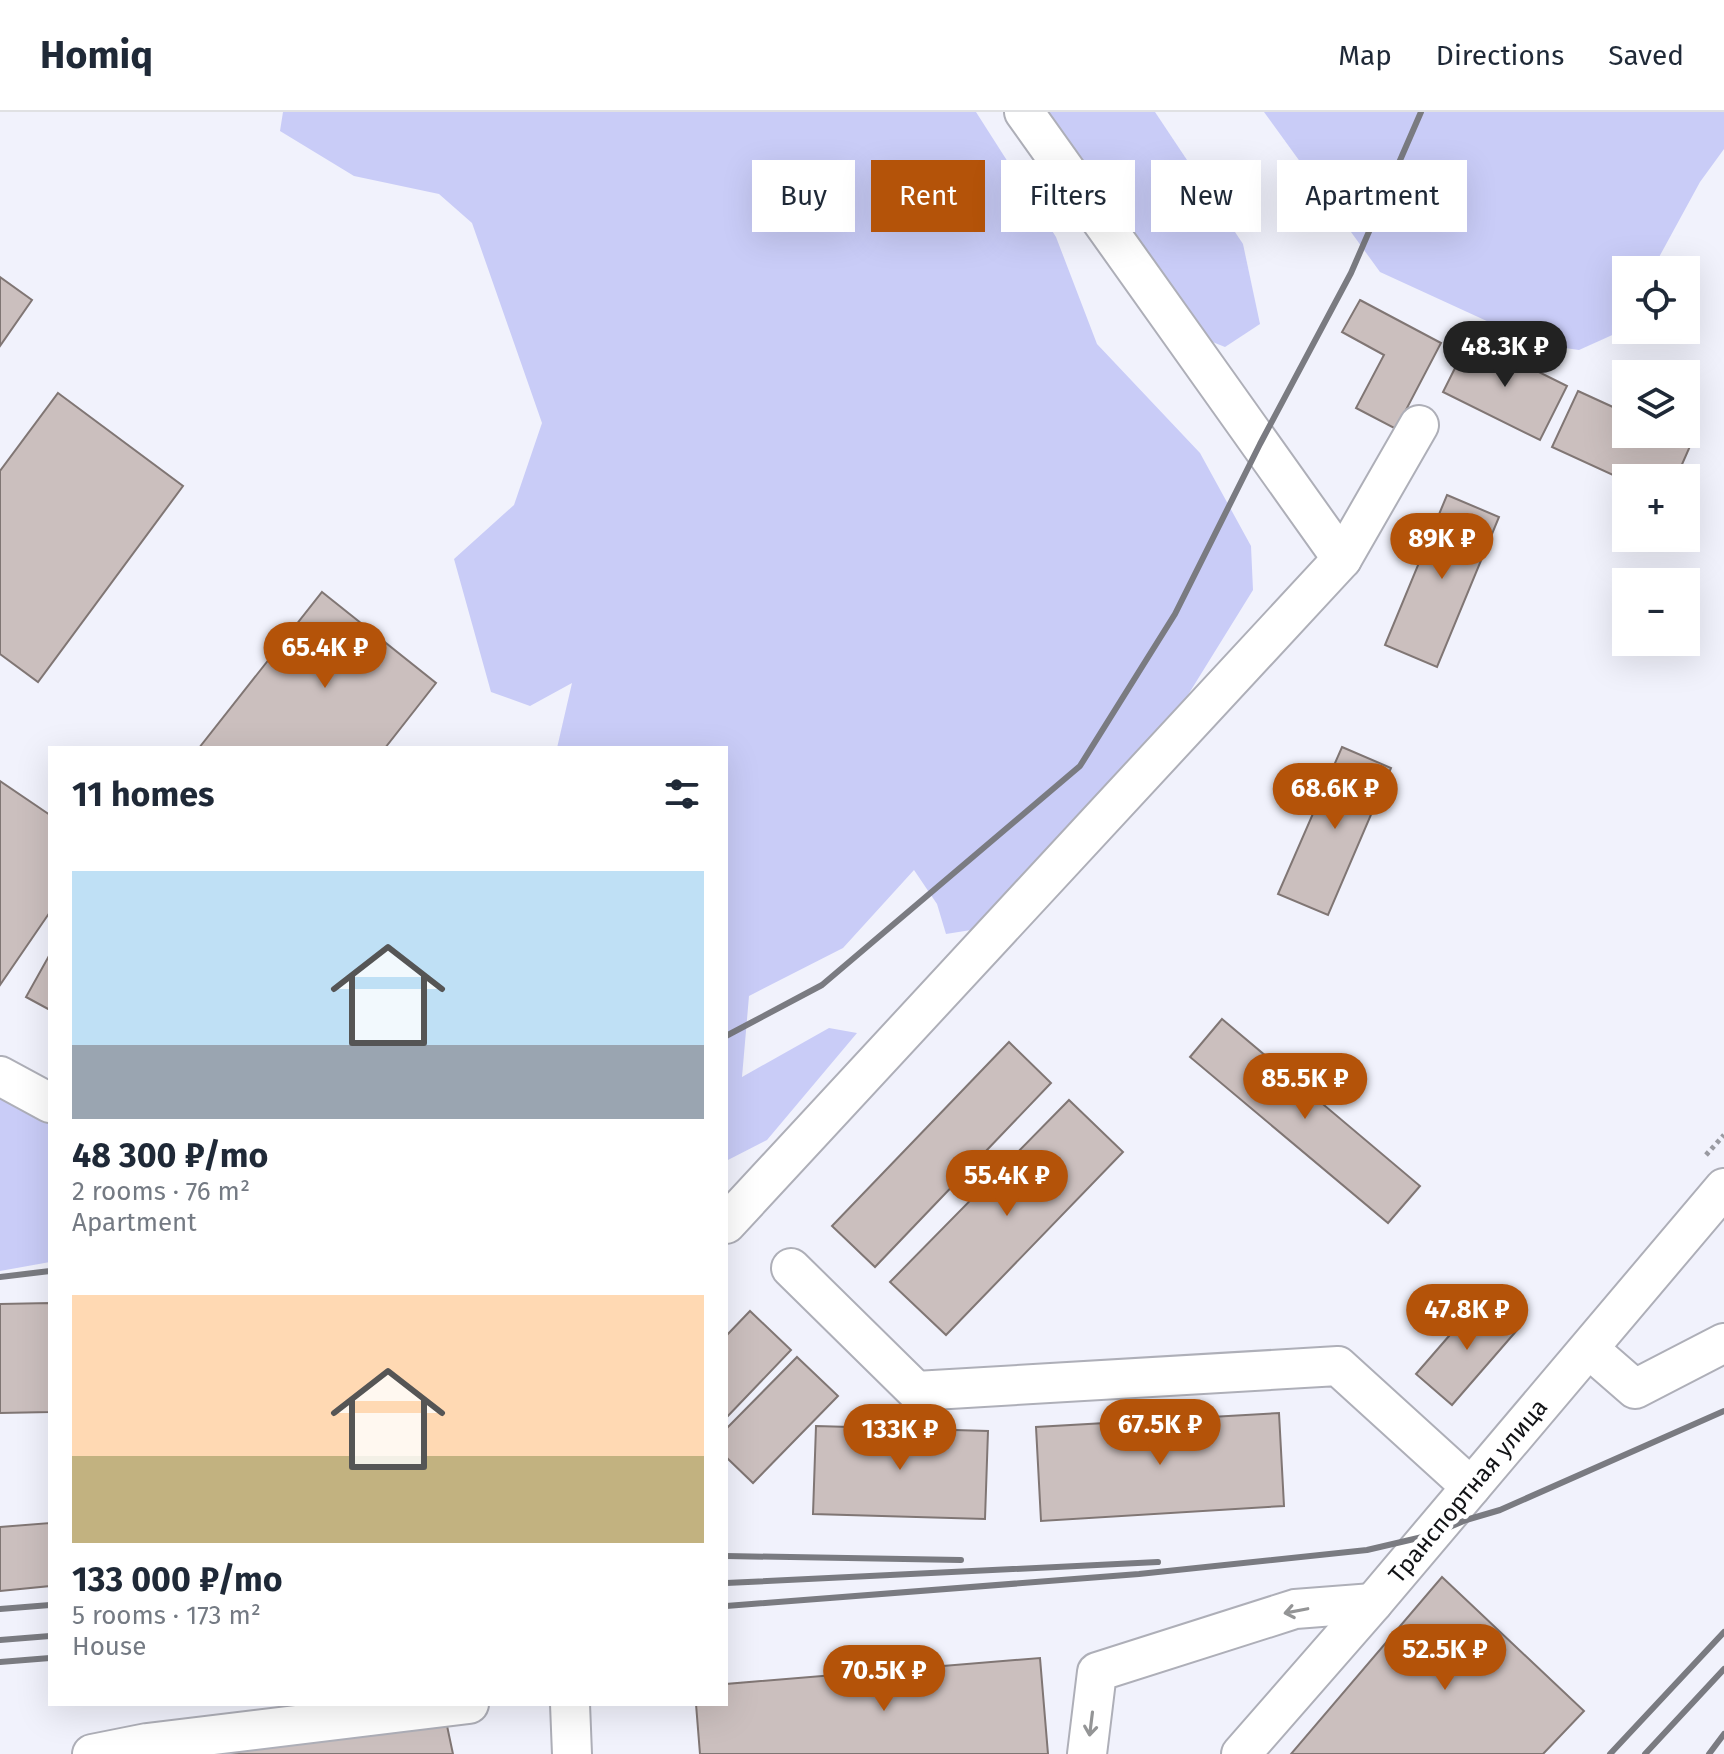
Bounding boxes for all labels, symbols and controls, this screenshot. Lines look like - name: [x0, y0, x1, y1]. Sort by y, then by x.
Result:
- text: Homiq: [40, 32, 153, 78]
- text: Map: [1338, 39, 1392, 72]
- text: Directions: [1436, 39, 1564, 72]
- text: Saved: [1608, 39, 1684, 72]
- chip: Buy: [752, 160, 855, 232]
- chip: Rent: [871, 160, 985, 232]
- chip: Filters: [1001, 160, 1135, 232]
- chip: New: [1151, 160, 1261, 232]
- chip: Apartment: [1277, 160, 1467, 232]
- map controls: [1612, 256, 1700, 656]
- button: locate: [1612, 256, 1700, 344]
- pin: 48.3K ₽: [1431, 321, 1579, 389]
- text: 48.3K ₽: [1461, 331, 1549, 362]
- button: layers: [1612, 360, 1700, 448]
- button: +: [1612, 464, 1700, 552]
- pin: 89K ₽: [1386, 513, 1498, 581]
- text: 89K ₽: [1408, 523, 1476, 554]
- button: −: [1612, 568, 1700, 656]
- pin: 65.4K ₽: [251, 622, 399, 690]
- text: 65.4K ₽: [282, 632, 368, 663]
- pin: 68.6K ₽: [1261, 763, 1409, 831]
- icon: filters: [660, 772, 704, 816]
- text: 68.6K ₽: [1291, 773, 1379, 804]
- text: 11 homes: [72, 774, 214, 815]
- icon: home: [316, 923, 460, 1067]
- pin: 85.5K ₽: [1231, 1053, 1379, 1121]
- text: 85.5K ₽: [1261, 1063, 1349, 1094]
- text: 48 300 ₽/mo: [72, 1135, 268, 1176]
- pin: 55.4K ₽: [933, 1150, 1081, 1218]
- text: 55.4K ₽: [964, 1160, 1050, 1191]
- text: 2 rooms · 76 m²: [72, 1176, 250, 1207]
- text: Apartment: [72, 1207, 197, 1238]
- pin: 47.8K ₽: [1393, 1284, 1541, 1352]
- text: 47.8K ₽: [1424, 1294, 1510, 1325]
- icon: home: [316, 1347, 460, 1491]
- street label: Транспортная улица: [1383, 1393, 1553, 1589]
- pin: 67.5K ₽: [1086, 1399, 1234, 1467]
- pin: 133K ₽: [835, 1404, 965, 1472]
- text: 67.5K ₽: [1118, 1409, 1202, 1440]
- text: 133K ₽: [861, 1414, 939, 1445]
- text: 133 000 ₽/mo: [72, 1559, 283, 1600]
- text: 5 rooms · 173 m²: [72, 1600, 261, 1631]
- one-way arrow: [1283, 1604, 1309, 1619]
- pin: 52.5K ₽: [1371, 1624, 1519, 1692]
- text: House: [72, 1631, 146, 1662]
- text: 52.5K ₽: [1402, 1634, 1488, 1665]
- pin: 70.5K ₽: [810, 1645, 958, 1713]
- text: 70.5K ₽: [841, 1655, 927, 1686]
- one-way arrow: [1083, 1711, 1098, 1736]

